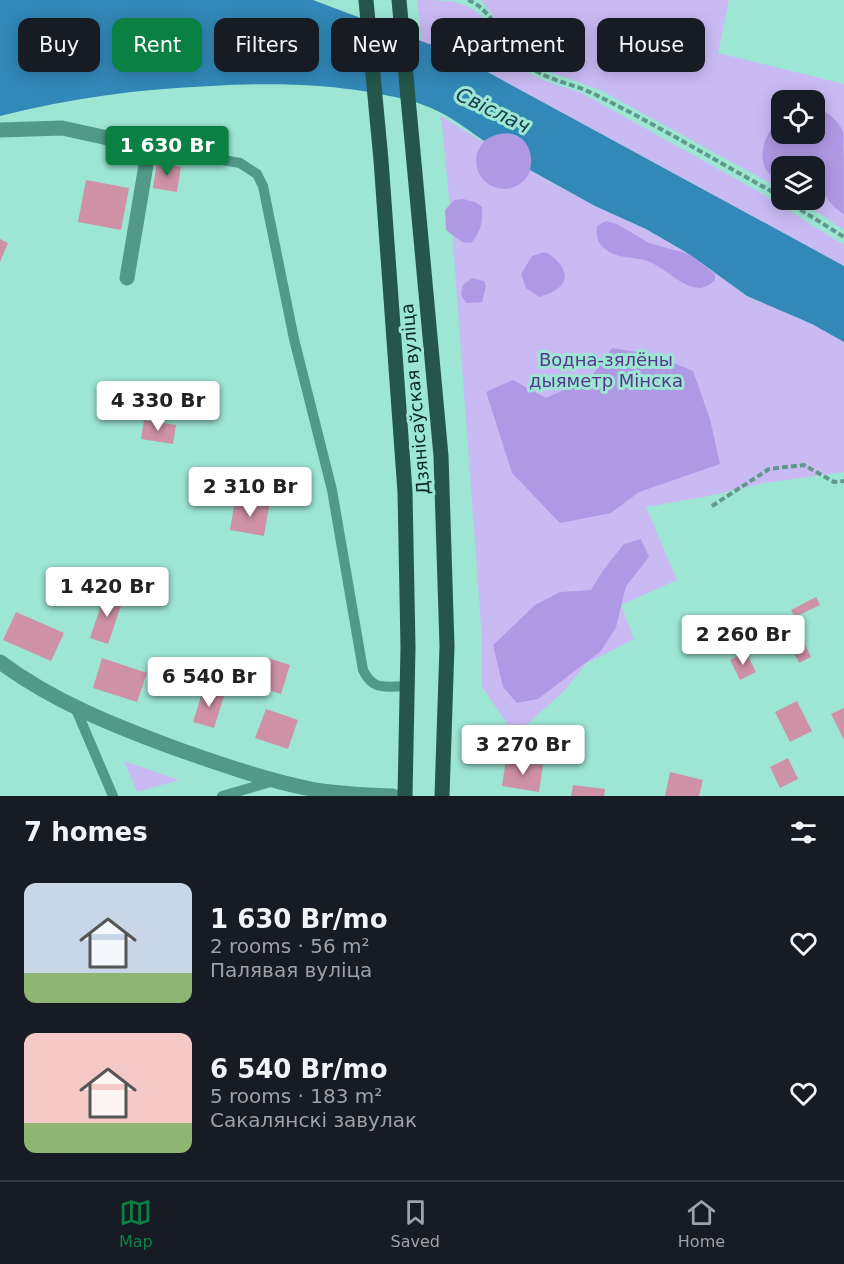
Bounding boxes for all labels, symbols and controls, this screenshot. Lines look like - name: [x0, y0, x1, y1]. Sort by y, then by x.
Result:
- chip: Buy: [18, 18, 100, 72]
- chip: Rent: [112, 18, 202, 72]
- chip: Filters: [214, 18, 319, 72]
- chip: New: [331, 18, 419, 72]
- chip: Apartment: [431, 18, 585, 72]
- chip: House: [597, 18, 705, 72]
- water label: Свіслач: [452, 82, 534, 138]
- map controls: [771, 90, 825, 210]
- button: locate: [771, 90, 825, 144]
- pin: 1 630 Br: [105, 126, 229, 177]
- text: 1 630 Br: [120, 133, 214, 157]
- button: layers: [771, 156, 825, 210]
- street label: Дзянісаўская вуліца: [396, 302, 434, 496]
- park label: Водна-зялёны дыяметр Мінска: [529, 349, 683, 391]
- pin: 4 330 Br: [96, 381, 220, 432]
- text: 4 330 Br: [111, 388, 205, 412]
- pin: 2 310 Br: [188, 467, 312, 518]
- text: 2 310 Br: [203, 474, 297, 498]
- pin: 1 420 Br: [45, 567, 169, 618]
- text: 1 420 Br: [60, 574, 154, 598]
- pin: 2 260 Br: [681, 615, 805, 666]
- text: 2 260 Br: [696, 622, 790, 646]
- pin: 6 540 Br: [147, 657, 271, 708]
- text: 6 540 Br: [162, 664, 256, 688]
- pin: 3 270 Br: [461, 725, 585, 776]
- text: 3 270 Br: [476, 732, 570, 756]
- icon: filters: [787, 816, 820, 849]
- text: 7 homes: [24, 817, 148, 847]
- text: 1 630 Br/mo: [210, 904, 388, 934]
- icon: home: [72, 907, 144, 979]
- icon: heart: [787, 927, 820, 960]
- text: 2 rooms · 56 m²: [210, 934, 370, 958]
- text: Палявая вуліца: [210, 958, 372, 982]
- text: 6 540 Br/mo: [210, 1054, 388, 1084]
- icon: home: [72, 1057, 144, 1129]
- icon: heart: [787, 1077, 820, 1110]
- text: 5 rooms · 183 m²: [210, 1084, 382, 1108]
- text: Сакалянскі завулак: [210, 1108, 417, 1132]
- tab: Map: [119, 1196, 153, 1251]
- tab: Saved: [391, 1196, 440, 1251]
- tab: Home: [678, 1196, 725, 1251]

